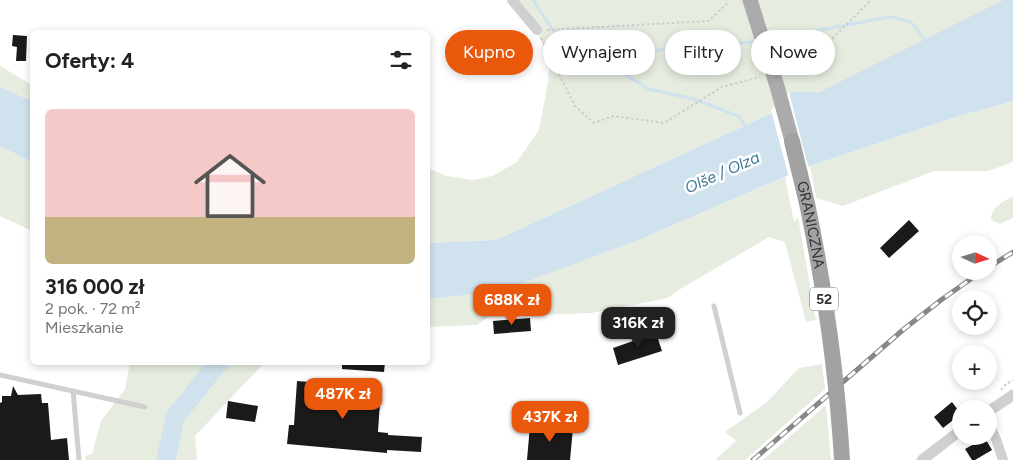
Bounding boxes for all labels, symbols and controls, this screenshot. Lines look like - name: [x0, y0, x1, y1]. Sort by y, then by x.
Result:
- chip: Kupno: [445, 30, 533, 75]
- chip: Wynajem: [543, 30, 655, 75]
- chip: Filtry: [665, 30, 741, 75]
- chip: Nowe: [751, 30, 835, 75]
- icon: filters: [387, 46, 415, 74]
- text: Oferty: 4: [45, 48, 134, 73]
- icon: home: [185, 141, 275, 231]
- water label: Olše / Olza: [682, 148, 762, 197]
- street label: GRANICZNA: [793, 179, 828, 270]
- north arrow: [952, 235, 998, 280]
- map controls: [952, 235, 997, 445]
- text: 316 000 zł: [45, 274, 145, 299]
- pin: 688K zł: [466, 284, 558, 326]
- road number: 52: [810, 288, 838, 310]
- text: 688K zł: [484, 290, 540, 309]
- button: locate: [952, 290, 997, 335]
- text: 2 pok. · 72 m²: [45, 299, 141, 318]
- pin: 316K zł: [592, 306, 684, 349]
- text: 316K zł: [612, 313, 664, 332]
- text: Mieszkanie: [45, 318, 123, 337]
- button: +: [952, 345, 997, 390]
- pin: 487K zł: [297, 378, 389, 420]
- text: 487K zł: [315, 384, 371, 403]
- pin: 437K zł: [504, 400, 596, 443]
- button: −: [952, 400, 997, 445]
- text: 437K zł: [523, 407, 577, 426]

